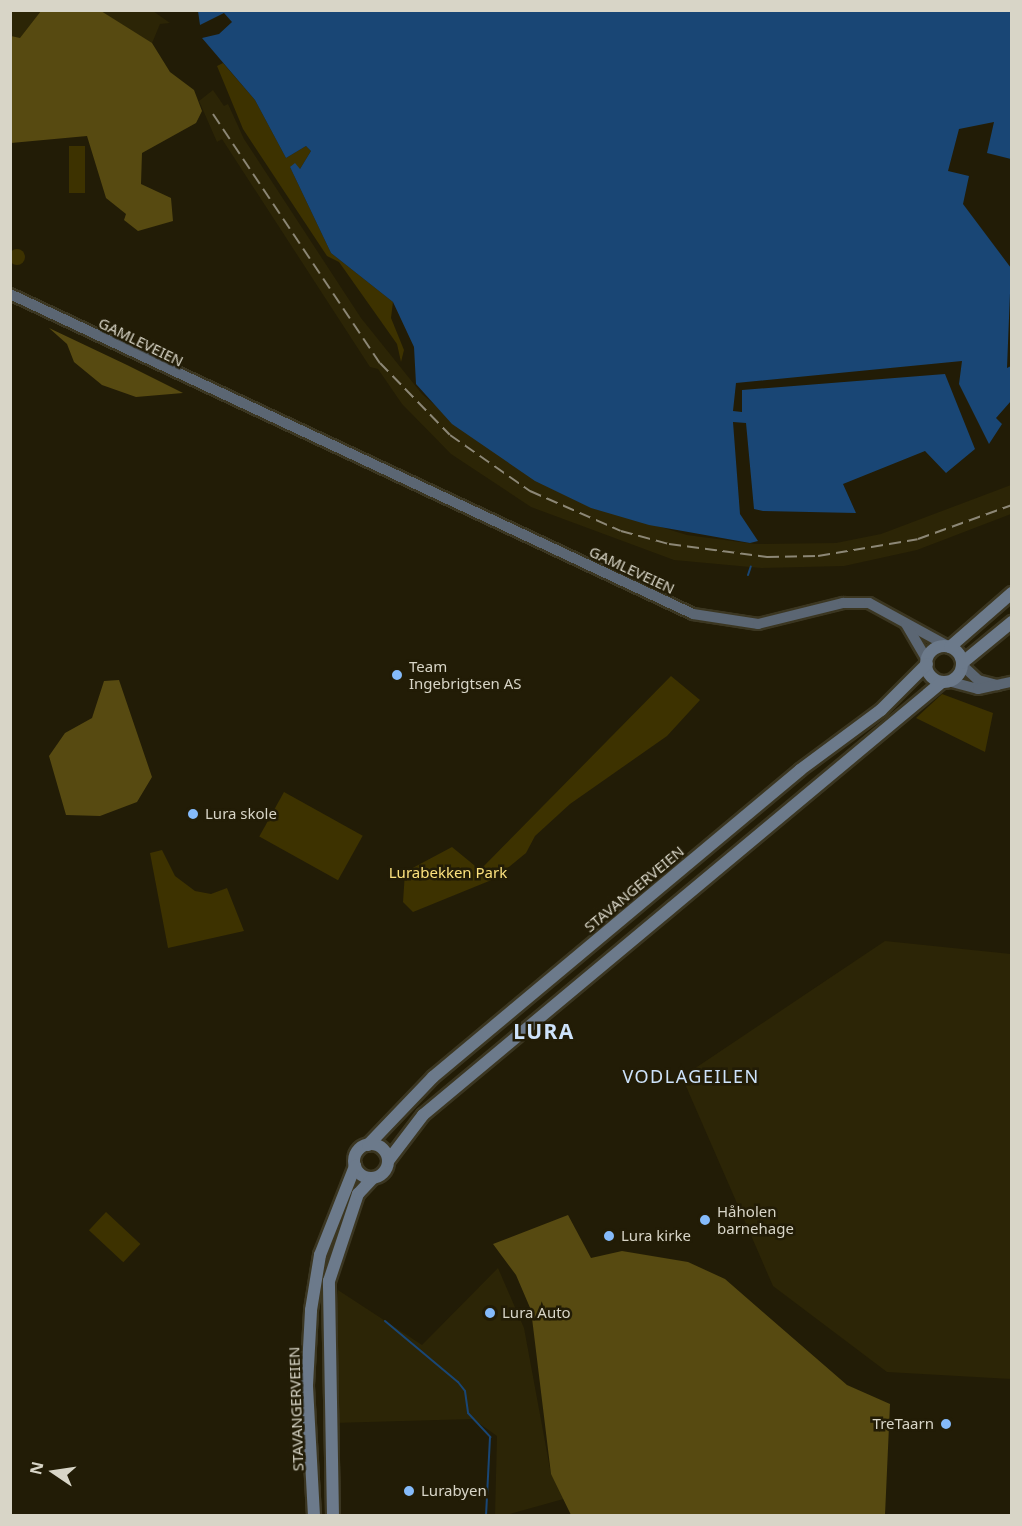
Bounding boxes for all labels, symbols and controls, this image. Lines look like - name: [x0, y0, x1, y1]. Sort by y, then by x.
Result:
- street label: GAMLEVEIEN: [95, 314, 187, 370]
- street label: GAMLEVEIEN: [586, 542, 678, 598]
- place label: Team Ingebrigtsen AS: [409, 657, 522, 692]
- marker: Team Ingebrigtsen AS: [390, 668, 404, 682]
- place label: Lura skole: [205, 805, 277, 823]
- marker: Lura skole: [186, 807, 200, 821]
- street label: STAVANGERVEIEN: [580, 842, 688, 936]
- park label: Lurabekken Park: [389, 864, 507, 882]
- district label: LURA: [513, 1018, 575, 1044]
- district label: VODLAGEILEN: [622, 1065, 760, 1087]
- place label: Håholen barnehage: [717, 1202, 794, 1237]
- marker: Håholen barnehage: [698, 1213, 712, 1227]
- place label: Lura kirke: [621, 1227, 691, 1245]
- marker: Lura kirke: [602, 1229, 616, 1243]
- place label: Lura Auto: [502, 1304, 571, 1322]
- marker: Lura Auto: [483, 1306, 497, 1320]
- street label: STAVANGERVEIEN: [285, 1346, 307, 1472]
- place label: TreTaarn: [873, 1415, 934, 1433]
- marker: TreTaarn: [939, 1417, 953, 1431]
- north arrow: [24, 1442, 84, 1502]
- text: N: [24, 1459, 49, 1477]
- place label: Lurabyen: [421, 1482, 487, 1500]
- marker: Lurabyen: [402, 1484, 416, 1498]

